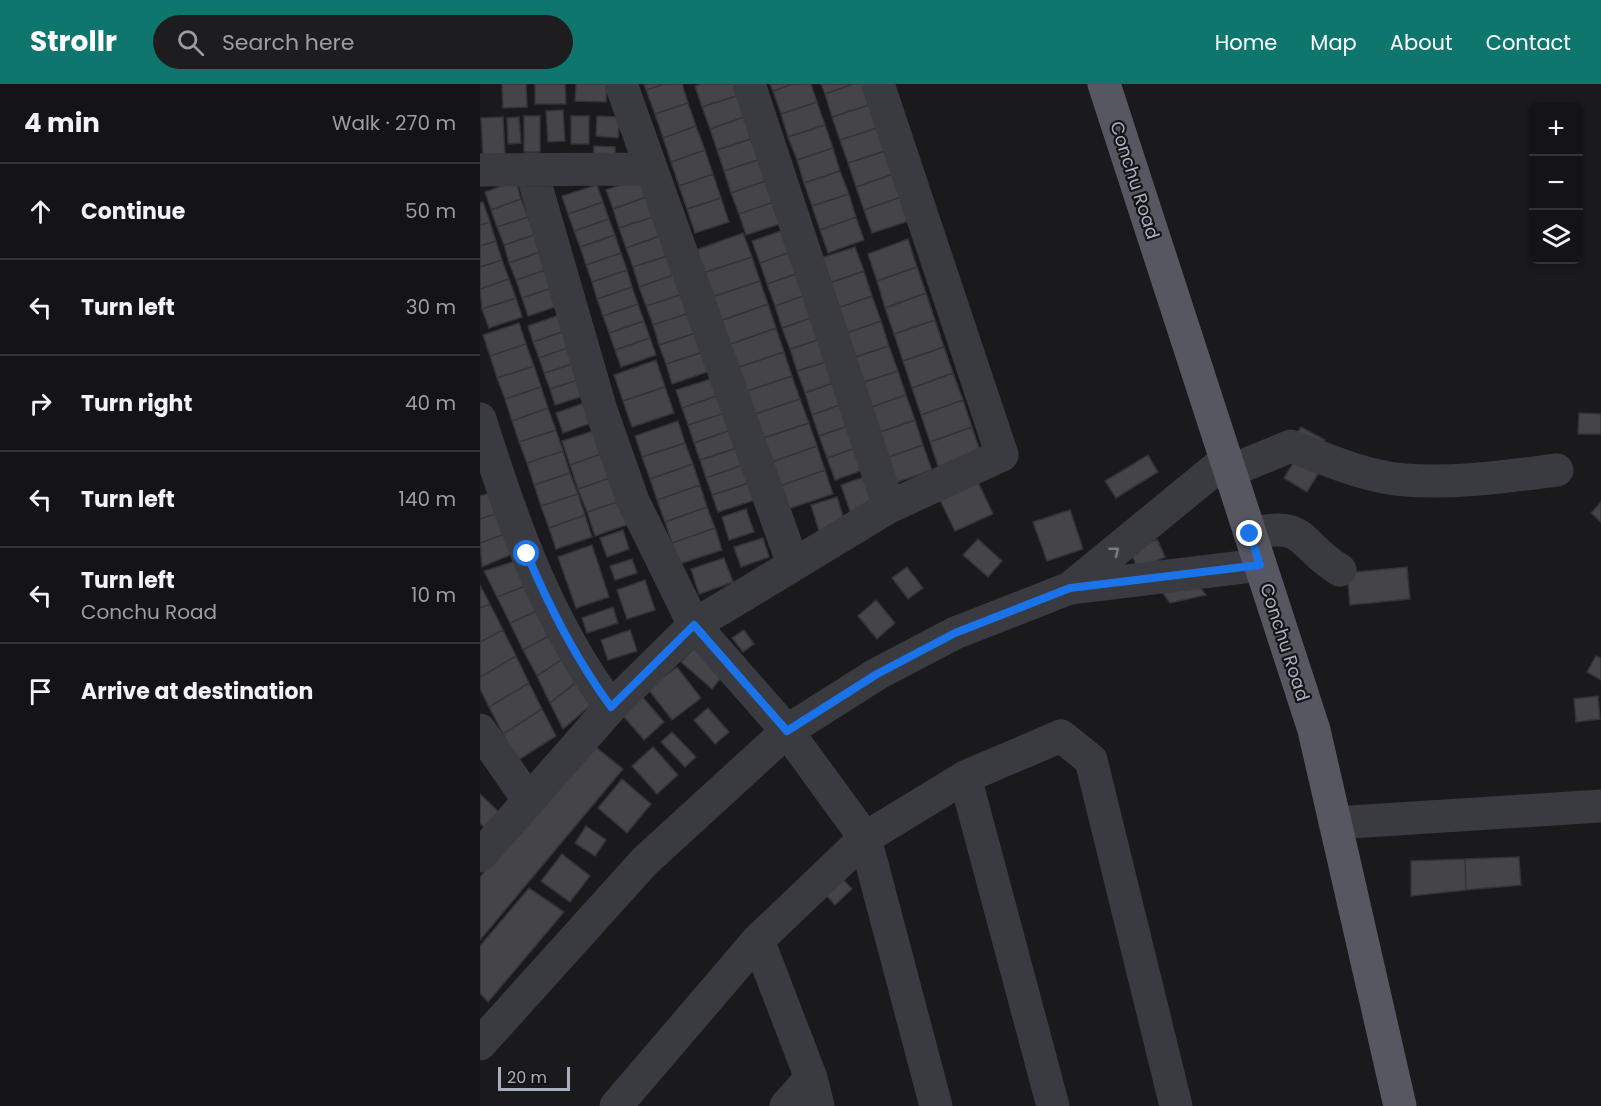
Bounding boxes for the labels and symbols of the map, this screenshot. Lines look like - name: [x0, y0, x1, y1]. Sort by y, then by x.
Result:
- street label: Conchu Road: [1104, 118, 1166, 242]
- route end: [1236, 520, 1262, 546]
- route start: [513, 540, 539, 566]
- one-way arrow: [1108, 547, 1119, 558]
- street label: Conchu Road: [1254, 580, 1316, 704]
- scale bar: [498, 1064, 570, 1092]

